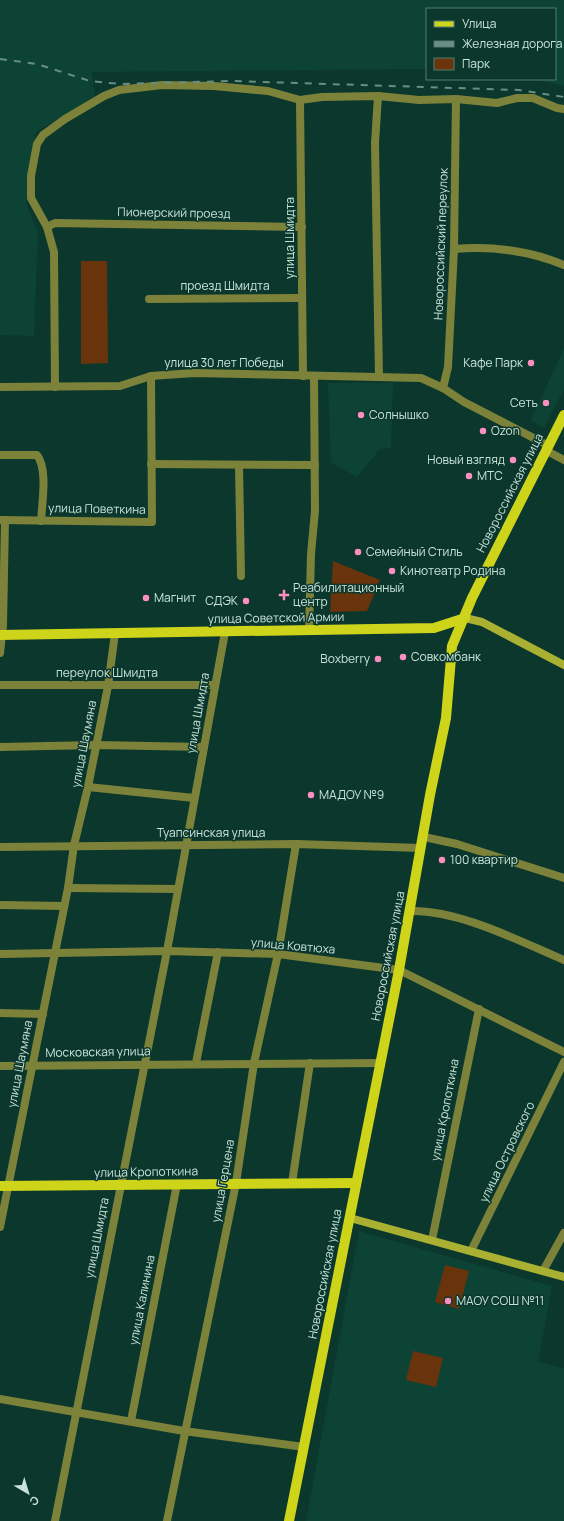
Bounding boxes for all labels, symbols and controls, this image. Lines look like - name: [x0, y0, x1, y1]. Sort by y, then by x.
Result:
- legend: [426, 8, 556, 80]
- text: Улица: [462, 15, 496, 32]
- text: Железная дорога: [462, 35, 562, 52]
- text: Парк: [462, 55, 491, 72]
- street label: Новороссийский переулок: [429, 167, 452, 320]
- street label: улица Шмидта: [281, 197, 298, 279]
- street label: Пионерский проезд: [117, 203, 231, 222]
- street label: проезд Шмидта: [180, 277, 270, 294]
- street label: улица 30 лет Победы: [164, 354, 284, 371]
- place label: Кафе Парк: [463, 354, 524, 371]
- marker: Кафе Парк: [526, 358, 536, 368]
- place label: Сеть: [510, 394, 538, 411]
- marker: Сеть: [541, 398, 551, 408]
- place label: Солнышко: [369, 406, 429, 423]
- marker: Солнышко: [356, 410, 366, 420]
- place label: Ozon: [491, 422, 520, 439]
- marker: Ozon: [478, 426, 488, 436]
- street label: Новороссийская улица: [472, 430, 547, 555]
- place label: Новый взгляд: [427, 451, 505, 468]
- marker: Новый взгляд: [508, 455, 518, 465]
- place label: МТС: [477, 467, 503, 484]
- marker: МТС: [464, 471, 474, 481]
- street label: улица Поветкина: [48, 499, 146, 518]
- place label: Семейный Стиль: [366, 543, 463, 560]
- marker: Семейный Стиль: [353, 547, 363, 557]
- place label: Кинотеатр Родина: [400, 562, 505, 579]
- marker: Кинотеатр Родина: [387, 566, 397, 576]
- place label: Реабилитационный центр: [293, 579, 404, 610]
- place label: Магнит: [154, 589, 196, 606]
- marker: Реабилитационный центр: [278, 589, 290, 601]
- place label: СДЭК: [205, 592, 239, 609]
- marker: Магнит: [141, 593, 151, 603]
- marker: СДЭК: [241, 596, 251, 606]
- street label: улица Советской Армии: [207, 608, 345, 627]
- place label: Совкомбанк: [411, 648, 482, 665]
- place label: Boxberry: [320, 650, 371, 667]
- marker: Совкомбанк: [398, 652, 408, 662]
- marker: Boxberry: [373, 654, 383, 664]
- street label: переулок Шмидта: [56, 664, 158, 681]
- street label: улица Шмидта: [182, 671, 213, 755]
- street label: улица Шаумяна: [67, 699, 100, 789]
- place label: МАДОУ №9: [319, 786, 384, 803]
- marker: МАДОУ №9: [306, 790, 316, 800]
- street label: Туапсинская улица: [157, 824, 265, 841]
- place label: 100 квартир: [450, 851, 518, 868]
- marker: 100 квартир: [437, 855, 447, 865]
- street label: Новороссийская улица: [367, 889, 408, 1022]
- street label: улица Ковтюха: [250, 933, 336, 958]
- street label: улица Шаумяна: [3, 1019, 36, 1109]
- street label: Московская улица: [45, 1042, 151, 1061]
- street label: улица Кропоткина: [426, 1057, 463, 1163]
- street label: улица Островского: [475, 1098, 538, 1205]
- street label: улица Герцена: [207, 1138, 238, 1224]
- street label: улица Кропоткина: [94, 1162, 198, 1181]
- street label: улица Шмидта: [80, 1196, 113, 1280]
- street label: Новороссийская улица: [304, 1207, 345, 1340]
- street label: улица Калинина: [124, 1253, 159, 1346]
- place label: МАОУ СОШ №11: [456, 1292, 544, 1309]
- marker: МАОУ СОШ №11: [443, 1296, 453, 1306]
- north arrow: [8, 1473, 48, 1513]
- text: С: [27, 1493, 42, 1510]

